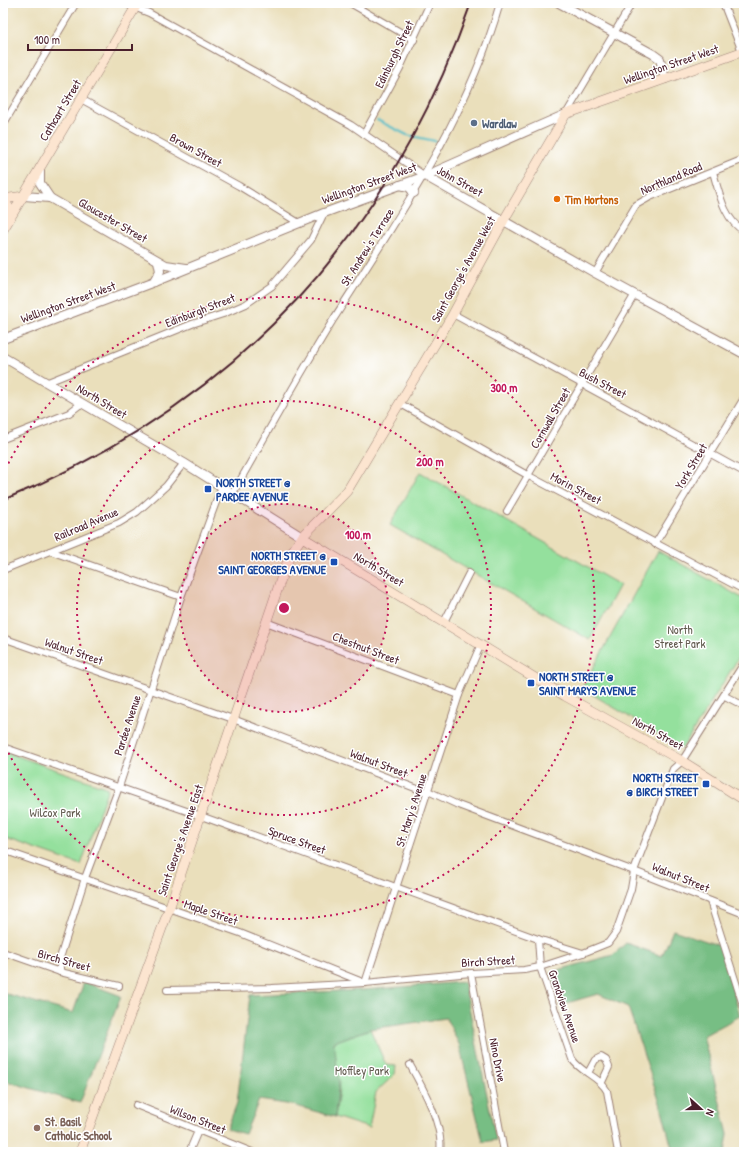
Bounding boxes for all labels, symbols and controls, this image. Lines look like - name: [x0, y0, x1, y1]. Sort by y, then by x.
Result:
- street label: Edinburgh Street: [370, 16, 418, 91]
- scale bar: [28, 26, 132, 52]
- text: 100 m: [34, 31, 60, 48]
- street label: Wellington Street West: [621, 39, 722, 88]
- street label: Cathcart Street: [35, 75, 86, 144]
- place label: Wardlaw: [482, 115, 517, 132]
- marker: Wardlaw: [469, 118, 479, 128]
- street label: Brown Street: [167, 129, 226, 172]
- street label: Northland Road: [638, 157, 705, 199]
- street label: Wellington Street West: [319, 158, 419, 208]
- street label: John Street: [434, 161, 487, 201]
- place label: Tim Hortons: [564, 191, 619, 208]
- street label: Gloucester Street: [75, 193, 151, 247]
- marker: Tim Hortons: [552, 194, 562, 204]
- street label: St. Andrew's Terrace: [336, 205, 398, 289]
- street label: Saint George's Avenue West: [427, 212, 500, 325]
- street label: Wellington Street West: [18, 277, 118, 327]
- street label: Edinburgh Street: [163, 289, 238, 331]
- street label: Bush Street: [576, 363, 630, 403]
- street label: North Street: [74, 379, 131, 423]
- text: 300 m: [490, 379, 518, 396]
- street label: Cornwall Street: [526, 384, 575, 452]
- street label: York Street: [671, 439, 712, 492]
- text: 200 m: [416, 453, 444, 470]
- street label: Morin Street: [548, 467, 605, 509]
- place label: NORTH STREET @ PARDEE AVENUE: [216, 474, 291, 505]
- marker: NORTH STREET @ PARDEE AVENUE: [203, 484, 213, 494]
- street label: Railroad Avenue: [51, 503, 121, 545]
- text: 100 m: [345, 526, 371, 543]
- place label: NORTH STREET @ SAINT GEORGES AVENUE: [218, 547, 327, 578]
- street label: North Street: [351, 547, 408, 591]
- marker: NORTH STREET @ SAINT GEORGES AVENUE: [329, 557, 339, 567]
- centre of rings: [277, 601, 291, 615]
- park label: North Street Park: [655, 621, 705, 652]
- street label: Chestnut Street: [330, 627, 403, 669]
- street label: Walnut Street: [43, 633, 106, 669]
- place label: NORTH STREET @ SAINT MARYS AVENUE: [539, 668, 637, 699]
- marker: NORTH STREET @ SAINT MARYS AVENUE: [526, 678, 536, 688]
- street label: Pardee Avenue: [109, 692, 145, 757]
- street label: North Street: [630, 712, 687, 754]
- street label: Walnut Street: [348, 744, 411, 782]
- place label: NORTH STREET @ BIRCH STREET: [627, 769, 698, 800]
- street label: St. Mary's Avenue: [391, 771, 431, 849]
- marker: NORTH STREET @ BIRCH STREET: [701, 779, 711, 789]
- street label: Saint George's Avenue East: [153, 781, 207, 898]
- park label: Wilcox Park: [30, 804, 81, 821]
- street label: Spruce Street: [266, 822, 329, 859]
- street label: Walnut Street: [650, 858, 713, 897]
- street label: Maple Street: [182, 895, 241, 929]
- street label: Birch Street: [36, 944, 93, 976]
- street label: Birch Street: [461, 951, 516, 971]
- street label: Grandview Avenue: [545, 967, 586, 1045]
- street label: Nino Drive: [485, 1036, 511, 1084]
- park label: Moffley Park: [335, 1062, 389, 1079]
- north arrow: [681, 1089, 721, 1129]
- street label: Wilson Street: [168, 1100, 229, 1138]
- text: N: [703, 1107, 718, 1118]
- place label: St. Basil Catholic School: [45, 1113, 112, 1144]
- marker: St. Basil Catholic School: [32, 1123, 42, 1133]

